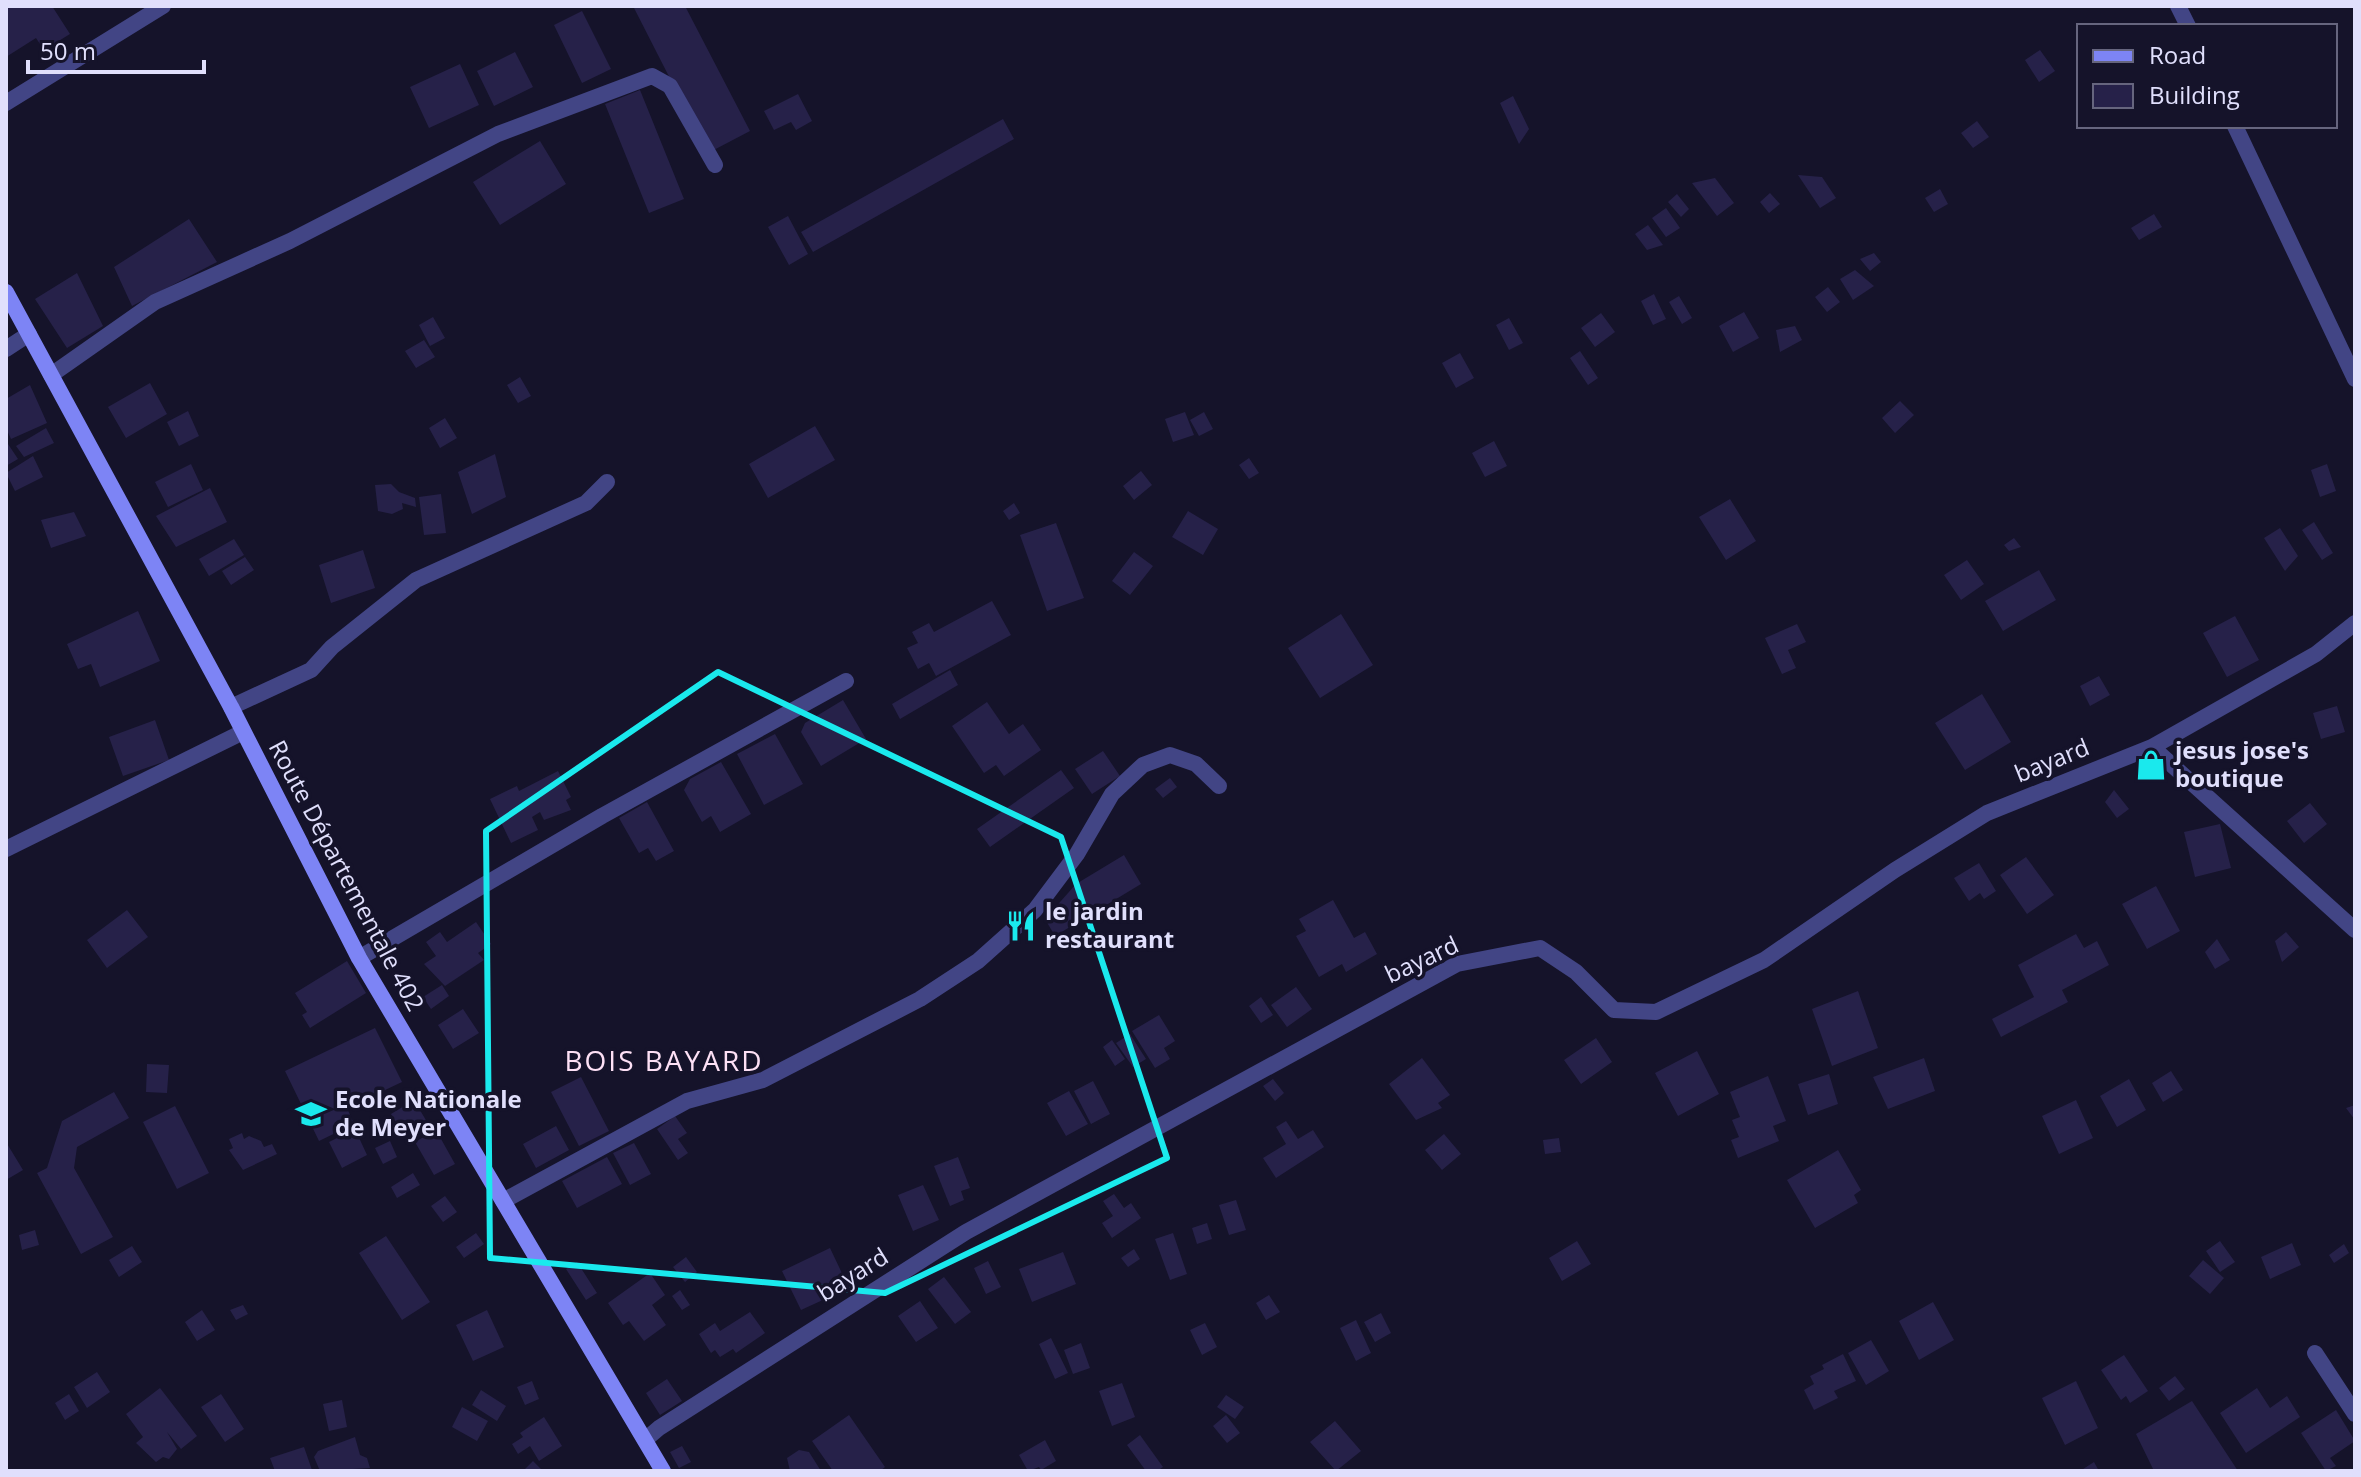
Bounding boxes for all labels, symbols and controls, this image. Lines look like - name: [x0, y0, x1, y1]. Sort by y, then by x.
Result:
- scale bar: [28, 24, 204, 74]
- legend: [2077, 24, 2337, 128]
- text: 50 m: [40, 34, 96, 67]
- text: Road: [2149, 38, 2206, 71]
- text: Building: [2149, 78, 2240, 111]
- street label: bayard: [2009, 730, 2094, 789]
- place label: jesus jose's boutique: [2173, 733, 2309, 794]
- street label: Route Départementale 402: [262, 734, 433, 1016]
- shop icon: jesus jose's boutique: [2134, 748, 2168, 782]
- place label: le jardin restaurant: [1045, 894, 1174, 955]
- restaurant icon: le jardin restaurant: [1004, 909, 1038, 943]
- street label: bayard: [1379, 927, 1464, 990]
- district label: BOIS BAYARD: [564, 1041, 764, 1079]
- place label: Ecole Nationale de Meyer: [335, 1082, 522, 1143]
- school or university icon: Ecole Nationale de Meyer: [294, 1097, 328, 1131]
- street label: bayard: [810, 1239, 894, 1308]

